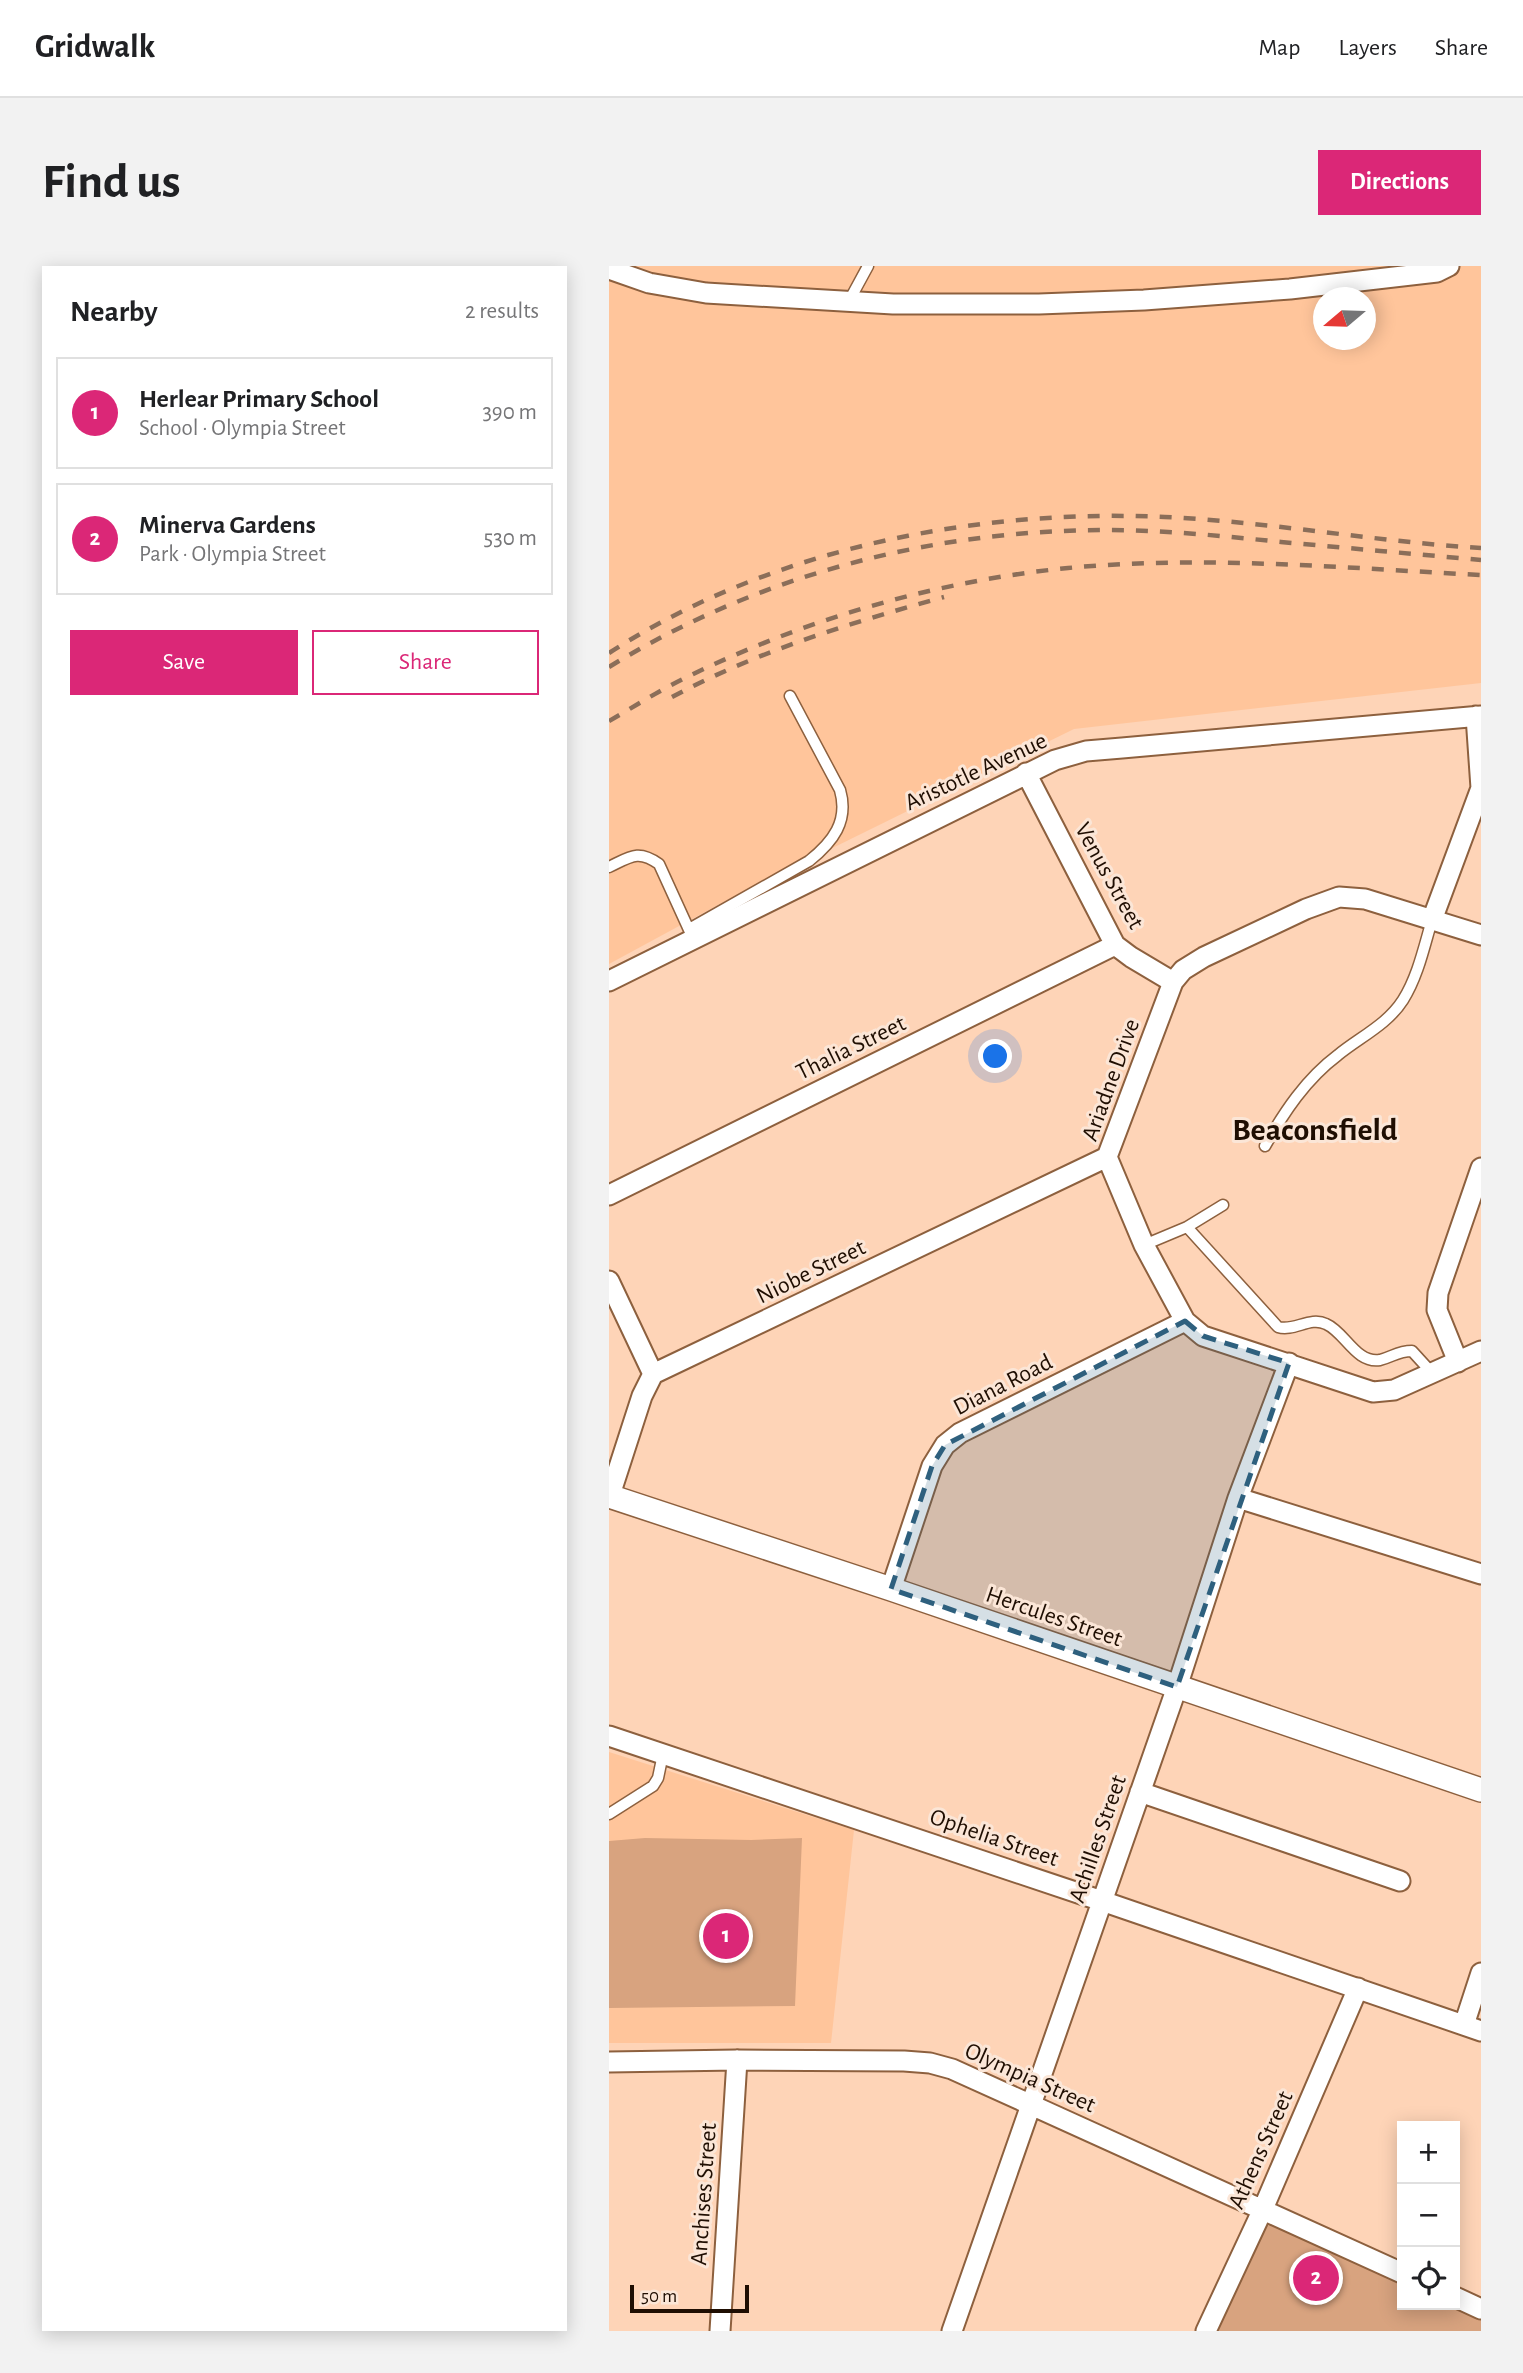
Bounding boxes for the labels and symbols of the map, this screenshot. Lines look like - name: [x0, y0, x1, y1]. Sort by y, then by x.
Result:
- north arrow: [1313, 287, 1376, 350]
- street label: Aristotle Avenue: [901, 729, 1051, 815]
- street label: Venus Street: [1070, 819, 1148, 933]
- street label: Thalia Street: [793, 1011, 910, 1085]
- street label: Ariadne Drive: [1078, 1016, 1144, 1144]
- your location: [978, 1039, 1012, 1073]
- district label: Beaconsfield: [1232, 1114, 1398, 1146]
- street label: Niobe Street: [753, 1235, 870, 1309]
- street label: Diana Road: [950, 1350, 1056, 1420]
- street label: Hercules Street: [983, 1582, 1126, 1652]
- street label: Achilles Street: [1065, 1772, 1131, 1906]
- street label: Ophelia Street: [927, 1805, 1062, 1871]
- pin: 1: [703, 1910, 749, 1962]
- street label: Olympia Street: [961, 2039, 1099, 2118]
- street label: Athens Street: [1224, 2087, 1298, 2213]
- street label: Anchises Street: [687, 2122, 721, 2266]
- pin: 2: [1293, 2252, 1339, 2304]
- scale bar: [630, 2282, 749, 2314]

